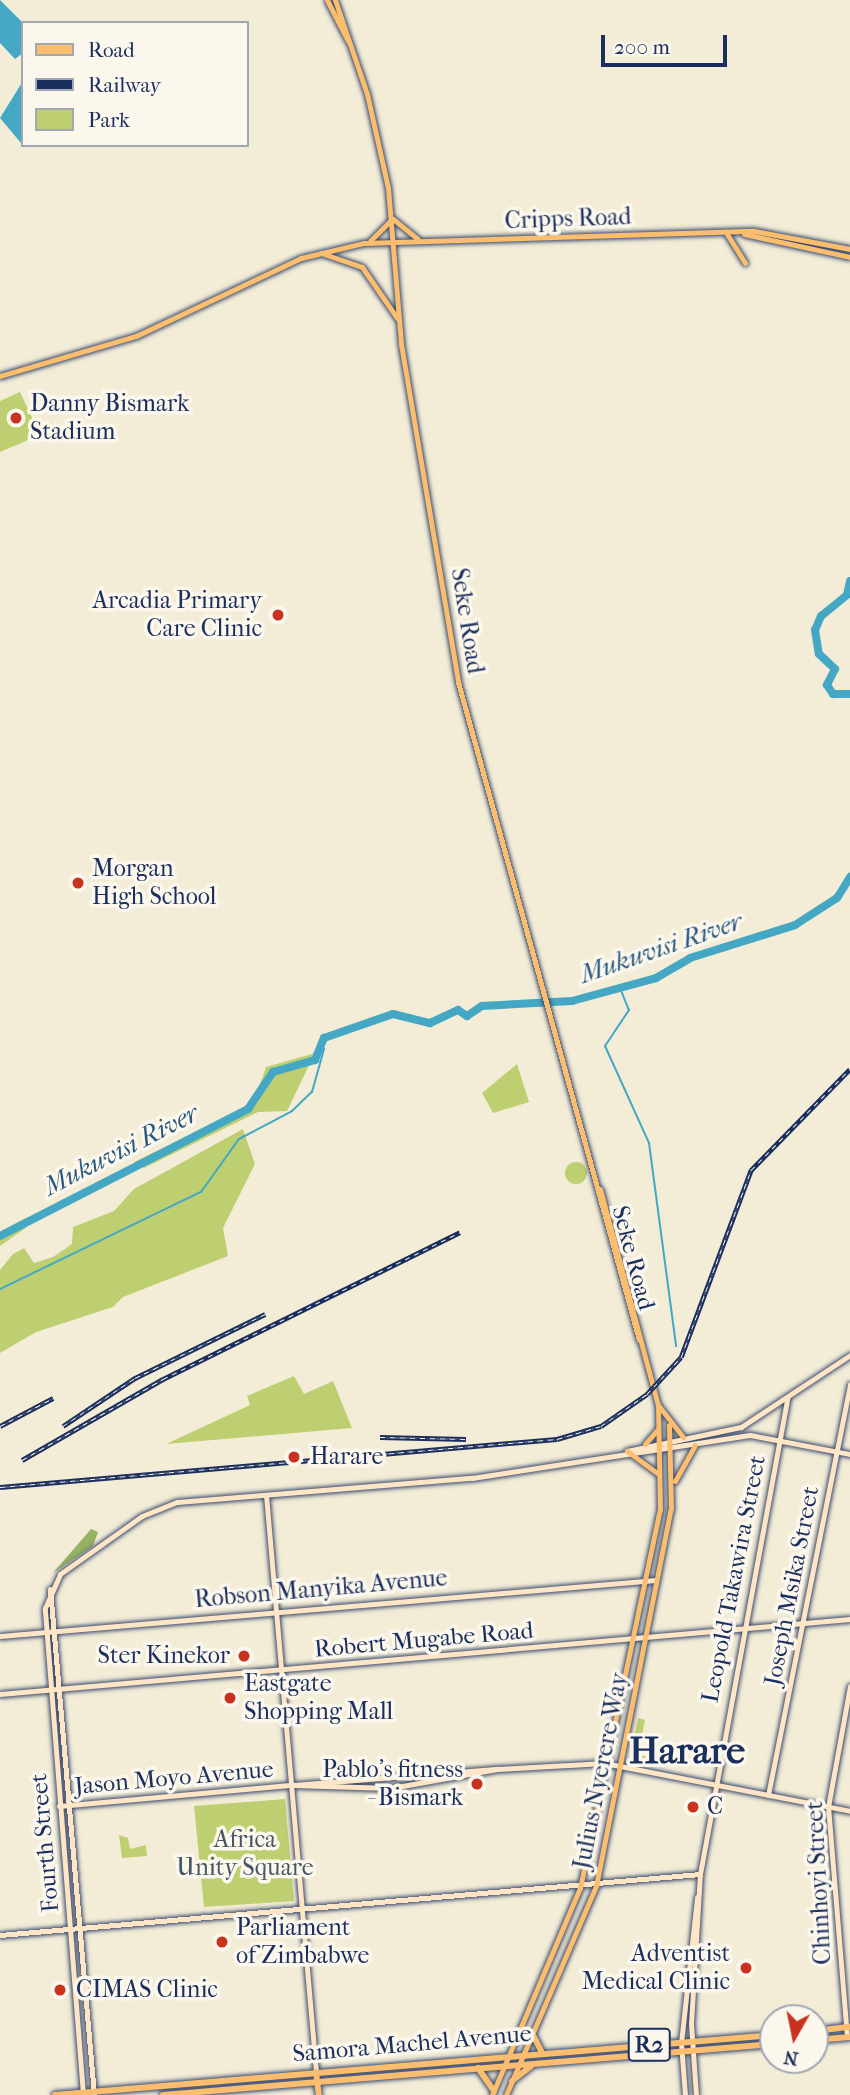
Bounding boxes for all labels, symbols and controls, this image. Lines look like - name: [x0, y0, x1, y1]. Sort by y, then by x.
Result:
- legend: [21, 21, 248, 147]
- scale bar: [605, 21, 731, 65]
- text: 200 m: [614, 35, 670, 59]
- text: Road: [88, 38, 135, 62]
- text: Railway: [88, 73, 161, 97]
- text: Park: [88, 108, 130, 132]
- street label: Cripps Road: [504, 202, 632, 236]
- place label: Danny Bismark Stadium: [30, 390, 189, 446]
- marker: Danny Bismark Stadium: [8, 410, 24, 426]
- street label: Seke Road: [444, 566, 490, 676]
- place label: Arcadia Primary Care Clinic: [92, 587, 262, 643]
- marker: Arcadia Primary Care Clinic: [268, 605, 288, 625]
- place label: Morgan High School: [92, 855, 216, 911]
- marker: Morgan High School: [70, 875, 86, 891]
- water label: Mukuvisi River: [576, 906, 746, 990]
- water label: Mukuvisi River: [38, 1098, 204, 1202]
- street label: Seke Road: [605, 1203, 661, 1313]
- place label: Harare: [310, 1443, 383, 1471]
- marker: Harare: [284, 1447, 304, 1467]
- street label: Leopold Takawira Street: [696, 1453, 772, 1705]
- street label: Joseph Msika Street: [759, 1484, 825, 1688]
- street label: Robson Manyika Avenue: [193, 1564, 449, 1614]
- street label: Robert Mugabe Road: [313, 1616, 535, 1664]
- place label: Ster Kinekor: [97, 1642, 230, 1670]
- marker: Ster Kinekor: [236, 1648, 252, 1664]
- place label: Eastgate Shopping Mall: [244, 1670, 393, 1726]
- street label: Julius Nyerere Way: [568, 1670, 634, 1872]
- marker: Eastgate Shopping Mall: [222, 1690, 238, 1706]
- district label: Harare: [629, 1728, 745, 1774]
- street label: Jason Moyo Avenue: [73, 1755, 275, 1801]
- place label: Pablo’s fitness - Bismark: [322, 1756, 463, 1812]
- street label: Fourth Street: [25, 1772, 65, 1914]
- marker: Pablo’s fitness - Bismark: [469, 1776, 485, 1792]
- place label: C: [707, 1793, 723, 1821]
- marker: C: [685, 1799, 701, 1815]
- street label: Chinhoyi Street: [800, 1801, 838, 1965]
- park label: Africa Unity Square: [176, 1826, 314, 1882]
- place label: Parliament of Zimbabwe: [236, 1914, 369, 1970]
- marker: Parliament of Zimbabwe: [214, 1934, 230, 1950]
- place label: Adventist Medical Clinic: [582, 1940, 730, 1996]
- marker: Adventist Medical Clinic: [736, 1958, 756, 1978]
- place label: CIMAS Clinic: [76, 1976, 218, 2004]
- marker: CIMAS Clinic: [50, 1980, 70, 2000]
- north arrow: [759, 2004, 829, 2074]
- street label: Samora Machel Avenue: [291, 2019, 533, 2069]
- road number: R2: [626, 2026, 672, 2064]
- text: N: [782, 2046, 800, 2070]

